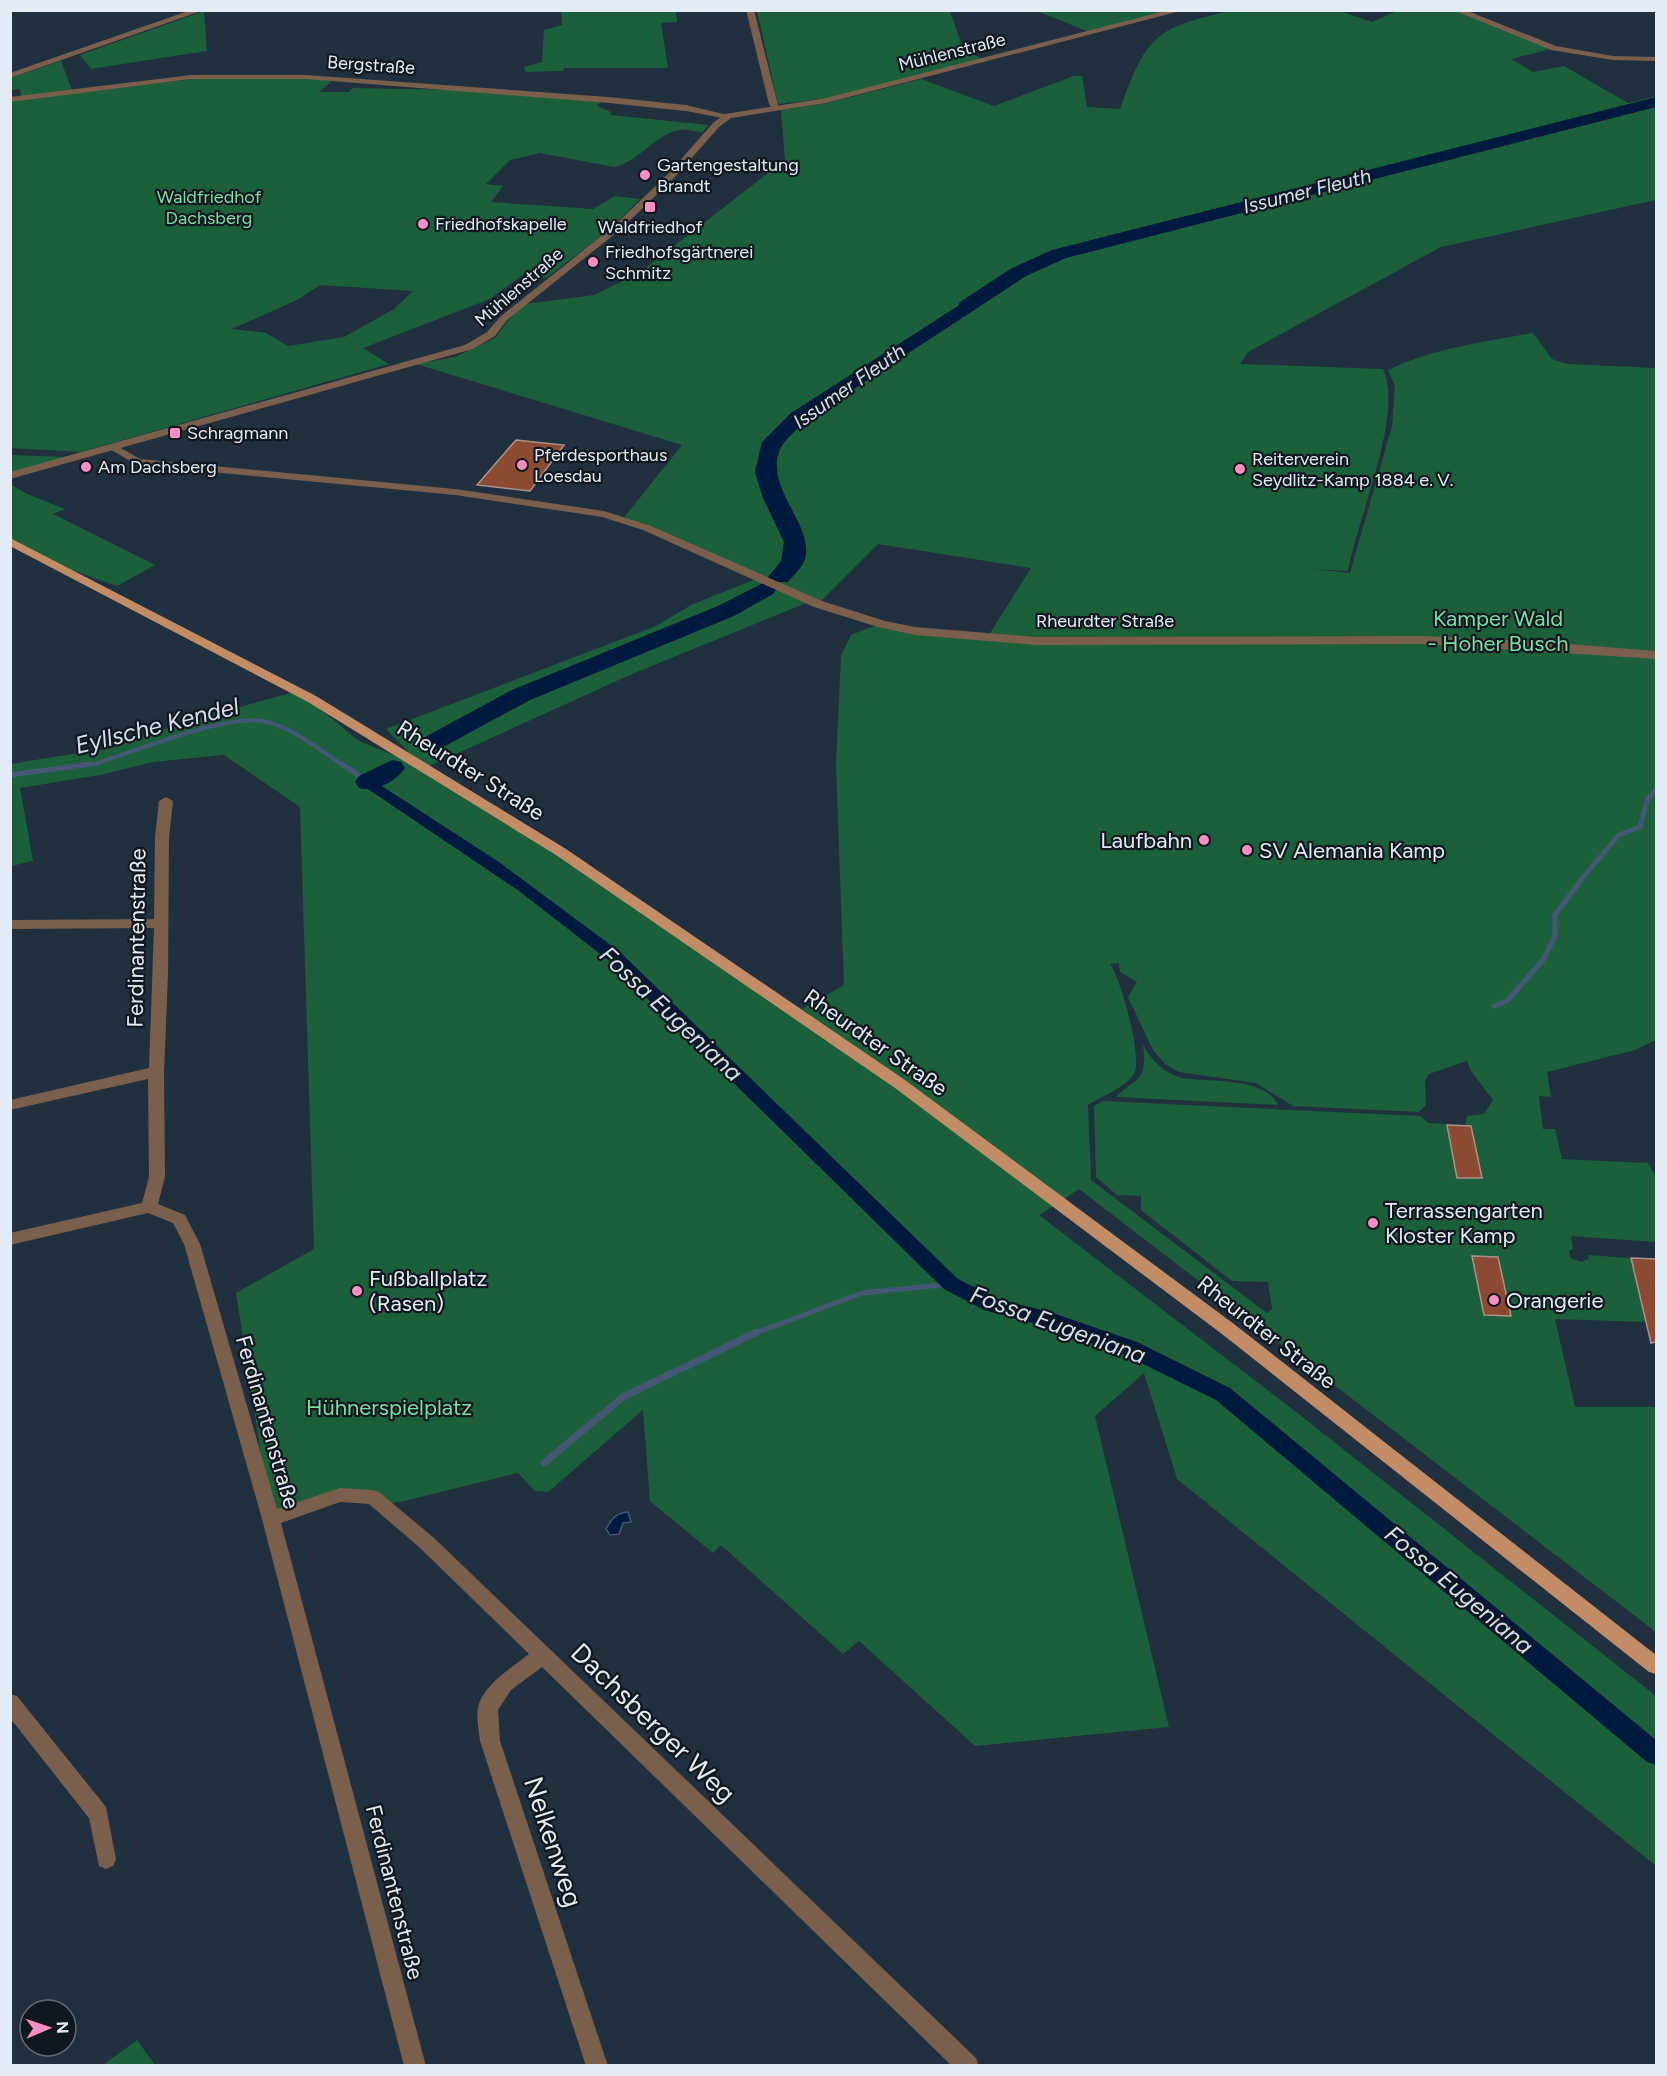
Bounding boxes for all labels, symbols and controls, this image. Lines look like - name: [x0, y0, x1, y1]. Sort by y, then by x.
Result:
- street label: Mühlenstraße: [896, 28, 1008, 76]
- street label: Bergstraße: [326, 51, 416, 79]
- place label: Gartengestaltung Brandt: [657, 154, 799, 197]
- water label: Issumer Fleuth: [1240, 163, 1374, 219]
- marker: Gartengestaltung Brandt: [638, 168, 652, 182]
- park label: Waldfriedhof Dachsberg: [157, 186, 262, 229]
- marker: Waldfriedhof: [643, 200, 657, 214]
- place label: Friedhofskapelle: [435, 213, 567, 235]
- place label: Waldfriedhof: [598, 216, 703, 238]
- marker: Friedhofskapelle: [416, 217, 430, 231]
- place label: Friedhofsgärtnerei Schmitz: [605, 241, 753, 284]
- street label: Mühlenstraße: [470, 243, 568, 331]
- marker: Friedhofsgärtnerei Schmitz: [586, 255, 600, 269]
- water label: Issumer Fleuth: [788, 339, 910, 433]
- place label: Schragmann: [187, 422, 288, 444]
- marker: Schragmann: [168, 426, 182, 440]
- place label: Pferdesporthaus Loesdau: [534, 444, 667, 487]
- place label: Reiterverein Seydlitz-Kamp 1884 e. V.: [1252, 448, 1454, 491]
- place label: Am Dachsberg: [98, 456, 217, 478]
- marker: Pferdesporthaus Loesdau: [515, 458, 529, 472]
- marker: Am Dachsberg: [79, 460, 93, 474]
- marker: Reiterverein Seydlitz-Kamp 1884 e. V.: [1233, 462, 1247, 476]
- park label: Kamper Wald - Hoher Busch: [1427, 605, 1569, 657]
- street label: Rheurdter Straße: [1036, 610, 1174, 632]
- water label: Eyllsche Kendel: [72, 691, 242, 760]
- street label: Rheurdter Straße: [392, 714, 549, 827]
- place label: Laufbahn: [1100, 827, 1192, 854]
- marker: Laufbahn: [1197, 833, 1211, 847]
- place label: SV Alemania Kamp: [1259, 837, 1445, 864]
- marker: SV Alemania Kamp: [1240, 843, 1254, 857]
- street label: Ferdinantenstraße: [121, 848, 152, 1028]
- water label: Fossa Eugeniana: [594, 940, 749, 1087]
- street label: Rheurdter Straße: [799, 983, 953, 1102]
- place label: Terrassengarten Kloster Kamp: [1385, 1197, 1543, 1249]
- marker: Terrassengarten Kloster Kamp: [1366, 1216, 1380, 1230]
- place label: Fußballplatz (Rasen): [369, 1265, 487, 1317]
- street label: Rheurdter Straße: [1192, 1270, 1341, 1395]
- water label: Fossa Eugeniana: [966, 1279, 1150, 1370]
- marker: Fußballplatz (Rasen): [350, 1284, 364, 1298]
- place label: Orangerie: [1506, 1287, 1603, 1314]
- marker: Orangerie: [1487, 1293, 1501, 1307]
- street label: Ferdinantenstraße: [230, 1332, 305, 1512]
- park label: Hühnerspielplatz: [306, 1394, 472, 1421]
- water label: Fossa Eugeniana: [1379, 1519, 1539, 1660]
- street label: Dachsberger Weg: [564, 1636, 743, 1810]
- street label: Nelkenweg: [517, 1772, 590, 1911]
- street label: Ferdinantenstraße: [360, 1802, 429, 1982]
- north arrow: [18, 1998, 78, 2058]
- text: N: [53, 2021, 72, 2034]

